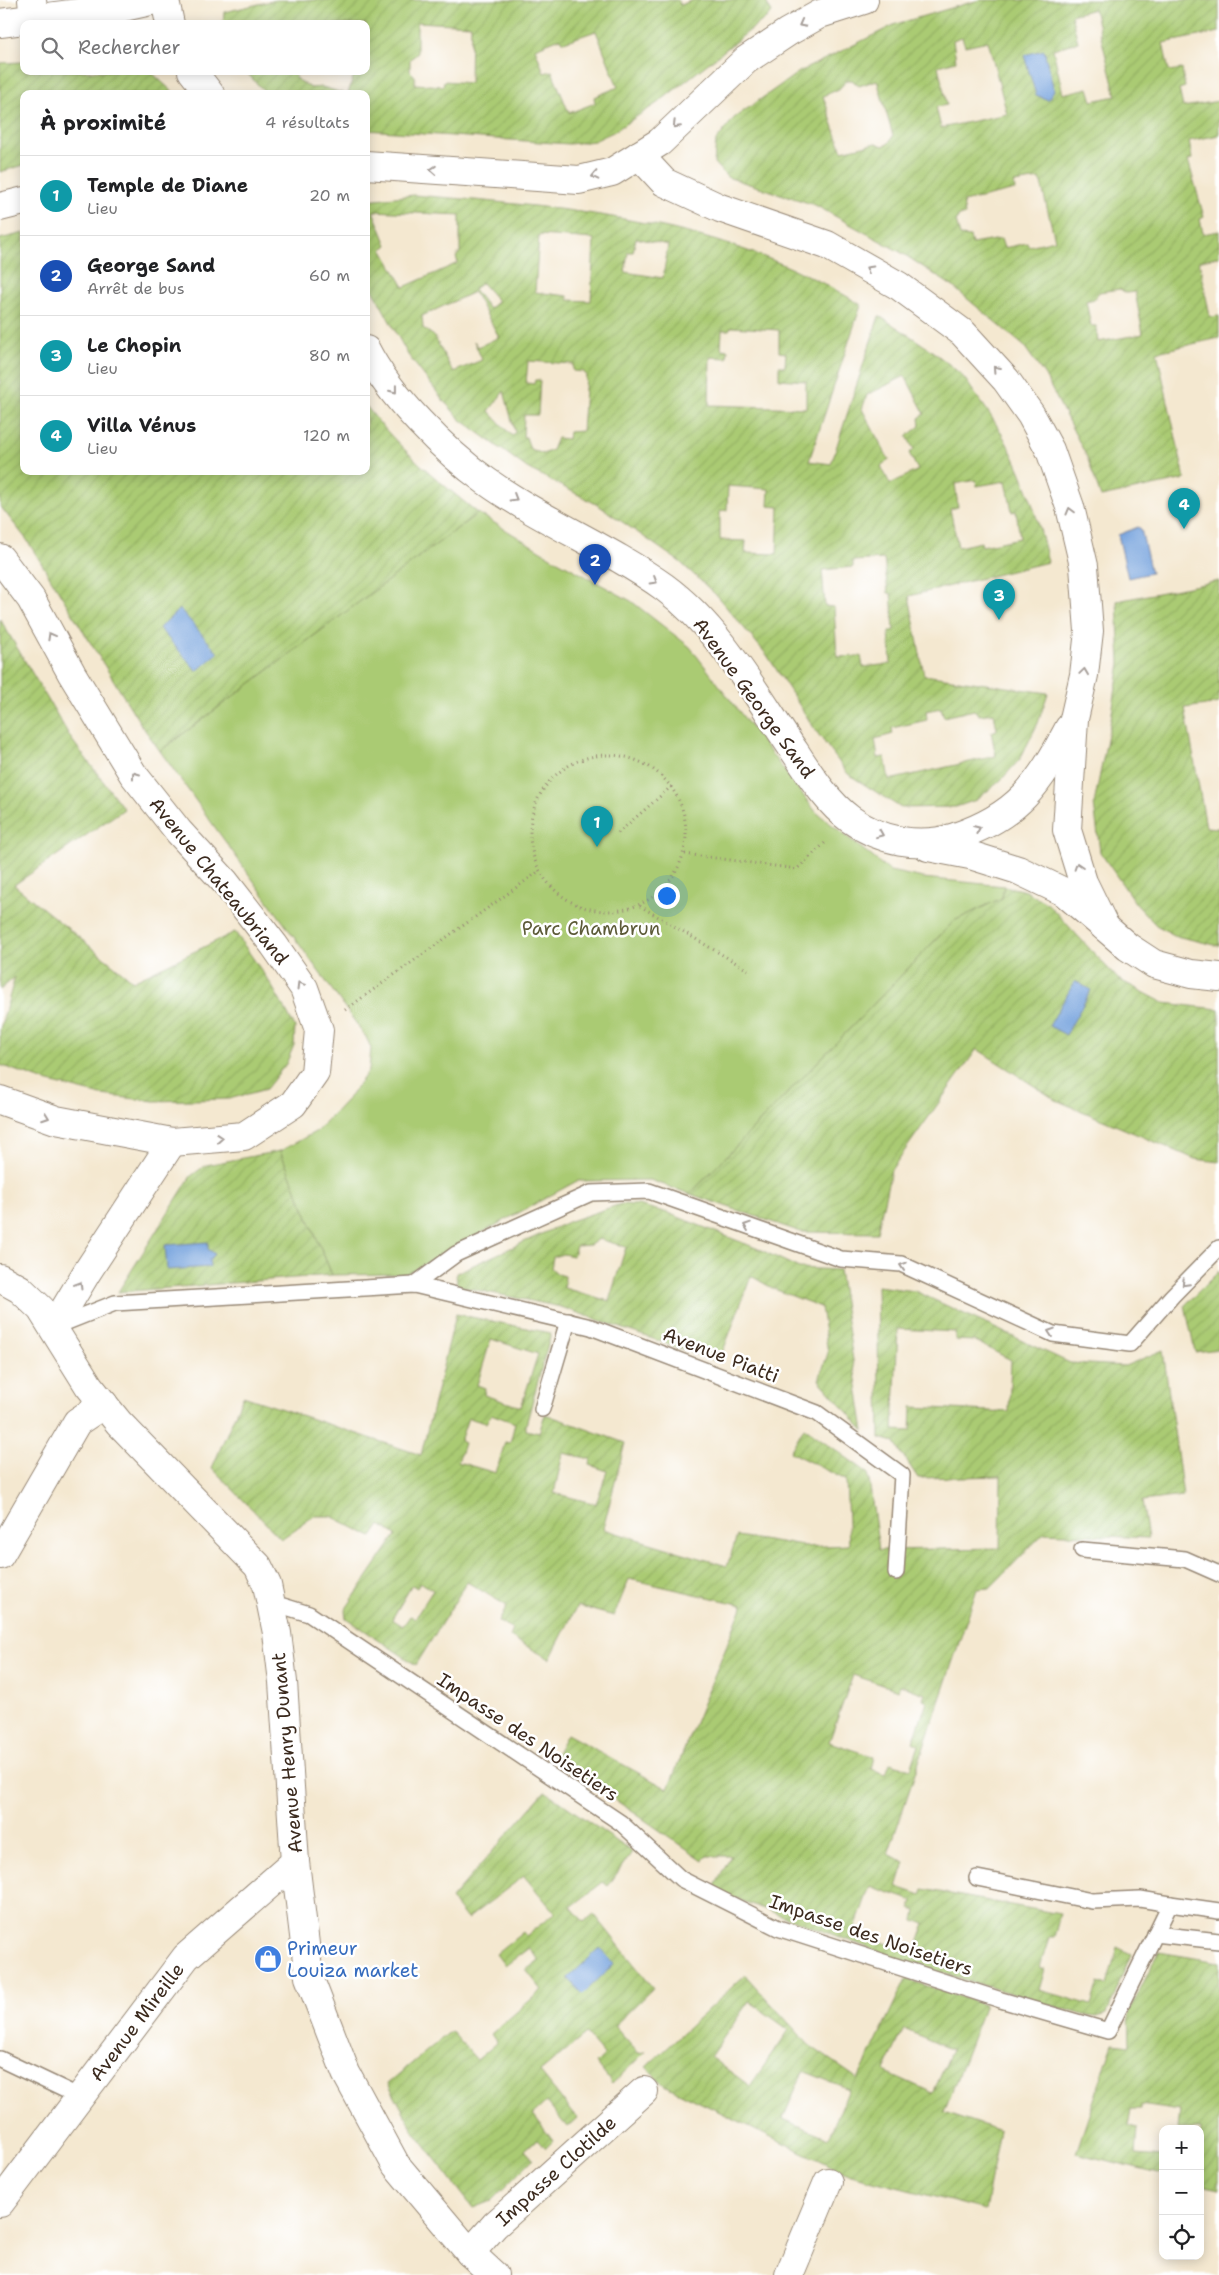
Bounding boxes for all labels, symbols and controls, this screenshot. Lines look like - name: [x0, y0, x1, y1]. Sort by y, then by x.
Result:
- one-way arrow: [799, 18, 808, 28]
- search box: [20, 20, 370, 75]
- icon: search: [38, 34, 66, 62]
- text: Rechercher: [78, 35, 181, 60]
- text: À proximité: [40, 109, 166, 137]
- text: 4 résultats: [265, 112, 350, 133]
- one-way arrow: [673, 119, 682, 128]
- one-way arrow: [429, 165, 437, 176]
- one-way arrow: [591, 170, 600, 181]
- text: Temple de Diane: [87, 173, 248, 198]
- text: 1: [52, 185, 60, 206]
- text: 20 m: [309, 185, 350, 206]
- text: Lieu: [87, 198, 118, 219]
- text: George Sand: [87, 253, 215, 278]
- text: 2: [50, 265, 62, 286]
- text: 60 m: [309, 265, 350, 286]
- one-way arrow: [865, 265, 874, 275]
- text: Arrêt de bus: [87, 278, 185, 299]
- text: Le Chopin: [87, 333, 181, 358]
- text: 3: [50, 345, 62, 366]
- text: 80 m: [309, 345, 350, 366]
- text: Lieu: [87, 358, 118, 379]
- one-way arrow: [993, 365, 1002, 374]
- one-way arrow: [388, 384, 397, 394]
- text: Villa Vénus: [87, 413, 196, 438]
- text: 4: [50, 425, 62, 446]
- text: 120 m: [303, 425, 350, 446]
- text: Lieu: [87, 438, 118, 459]
- pin: 4: [1168, 488, 1200, 529]
- one-way arrow: [509, 491, 518, 501]
- one-way arrow: [1066, 508, 1076, 516]
- pin: 2: [579, 544, 611, 585]
- one-way arrow: [648, 575, 657, 585]
- pin: 3: [983, 579, 1015, 620]
- street label: Avenue George Sand: [687, 613, 821, 783]
- one-way arrow: [47, 632, 57, 641]
- one-way arrow: [1079, 667, 1089, 676]
- one-way arrow: [132, 772, 140, 781]
- street label: Avenue Chateaubriand: [144, 792, 294, 970]
- pin: 1: [581, 806, 613, 847]
- one-way arrow: [972, 825, 981, 835]
- one-way arrow: [875, 828, 884, 838]
- one-way arrow: [1074, 862, 1084, 871]
- your location: [654, 883, 680, 909]
- park label: Parc Chambrun: [522, 916, 660, 941]
- one-way arrow: [297, 981, 307, 990]
- one-way arrow: [41, 1111, 50, 1121]
- one-way arrow: [217, 1132, 225, 1143]
- one-way arrow: [743, 1221, 751, 1231]
- one-way arrow: [899, 1261, 908, 1271]
- one-way arrow: [1182, 1277, 1191, 1286]
- one-way arrow: [73, 1281, 83, 1290]
- street label: Avenue Piatti: [659, 1321, 783, 1389]
- one-way arrow: [1047, 1328, 1056, 1338]
- street label: Avenue Henry Dunant: [266, 1651, 308, 1855]
- street label: Impasse des Noisetiers: [432, 1667, 624, 1807]
- street label: Impasse des Noisetiers: [766, 1888, 976, 1982]
- place label: Primeur Louiza market: [287, 1936, 419, 1983]
- shop icon: Primeur Louiza market: [253, 1944, 283, 1974]
- street label: Avenue Mireille: [84, 1958, 190, 2086]
- street label: Impasse Clotilde: [490, 2110, 622, 2232]
- map controls: [1159, 2125, 1204, 2260]
- button: +: [1159, 2125, 1204, 2170]
- button: −: [1159, 2170, 1204, 2215]
- button: locate: [1159, 2215, 1204, 2260]

